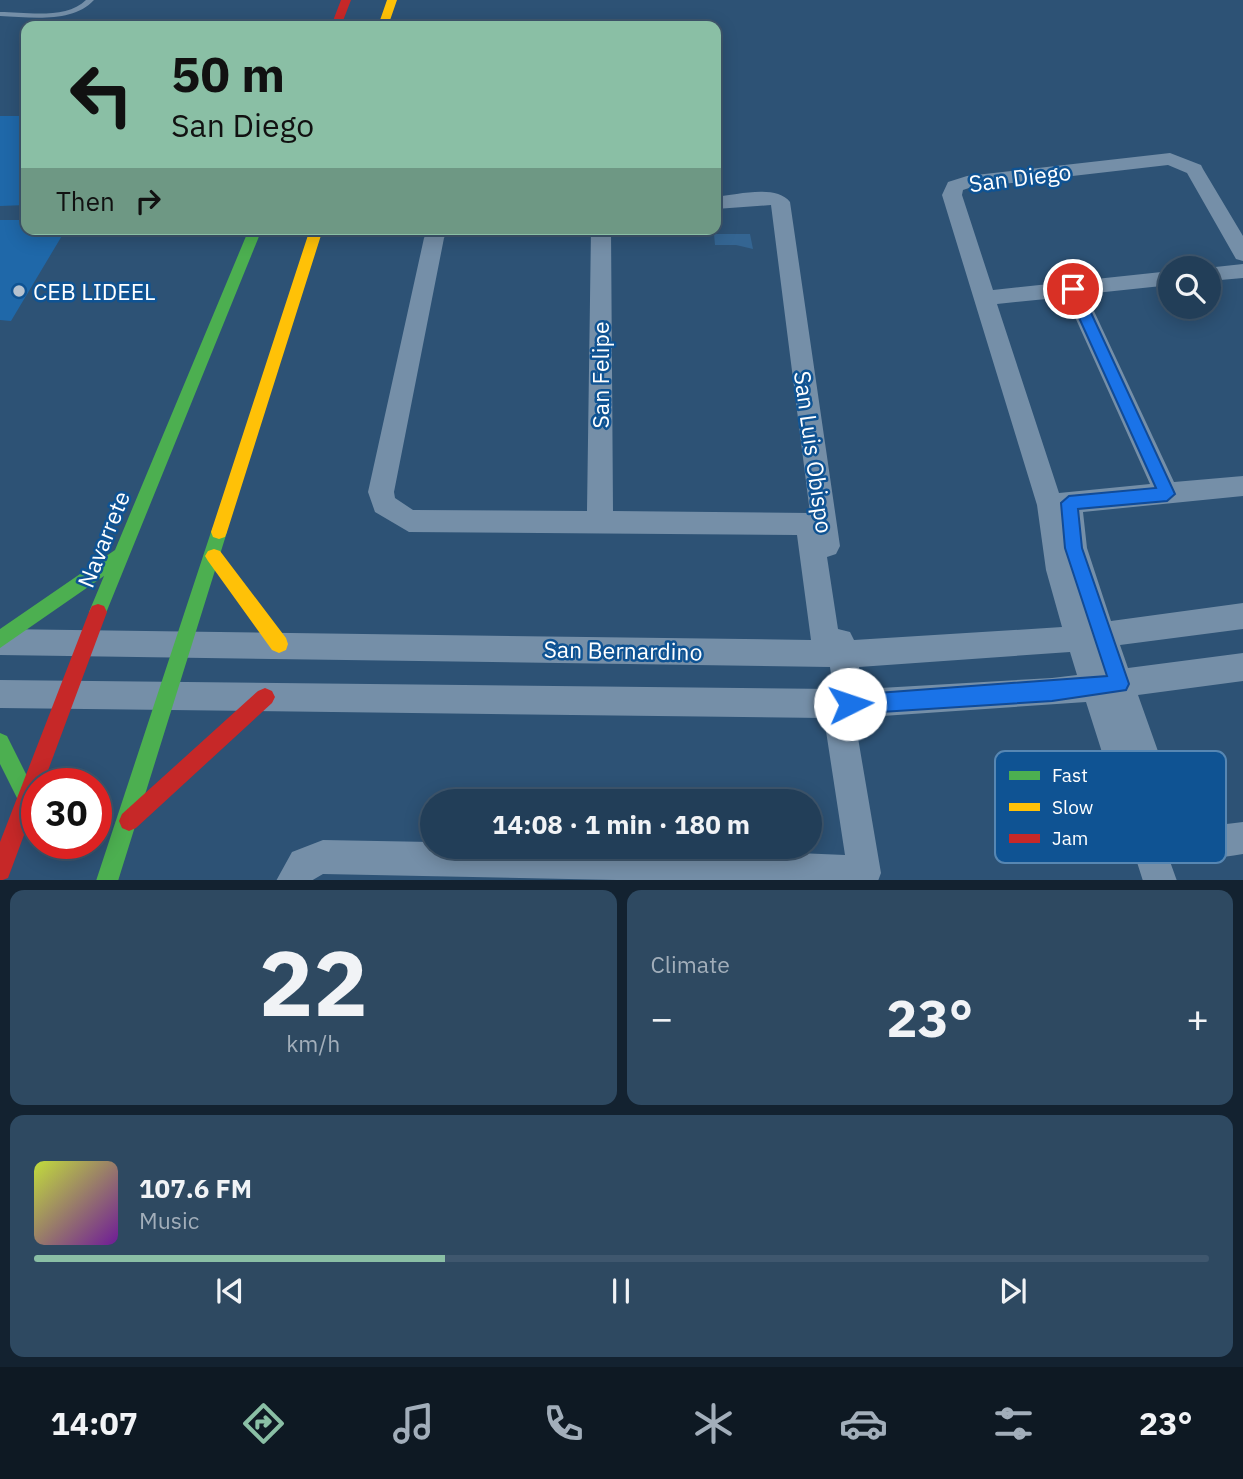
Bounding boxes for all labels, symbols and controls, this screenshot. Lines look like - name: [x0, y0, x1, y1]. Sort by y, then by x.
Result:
- text: 50 m: [171, 42, 285, 105]
- icon: left: [56, 49, 147, 140]
- text: San Diego: [171, 104, 314, 146]
- street label: San Diego: [967, 156, 1073, 198]
- icon: right: [129, 182, 167, 220]
- text: Then: [56, 184, 115, 218]
- map controls: [1158, 256, 1221, 319]
- button: search: [1158, 256, 1221, 319]
- pin: [1043, 259, 1103, 319]
- icon: arrive: [1054, 270, 1092, 308]
- place label: CEB LIDEEL: [33, 276, 156, 306]
- marker: CEB LIDEEL: [11, 283, 27, 299]
- street label: San Felipe: [585, 321, 615, 429]
- street label: San Luis Obispo: [788, 369, 840, 535]
- street label: Navarrete: [70, 486, 136, 592]
- street label: San Bernardino: [543, 634, 703, 666]
- position arrow: [813, 667, 887, 741]
- legend: [995, 751, 1226, 863]
- text: Fast: [1052, 763, 1088, 787]
- speed limit sign: 30: [21, 768, 112, 859]
- text: Slow: [1052, 795, 1093, 819]
- text: 14:08 · 1 min · 180 m: [492, 807, 750, 841]
- text: Jam: [1052, 826, 1088, 850]
- text: 22: [259, 923, 368, 1041]
- text: Climate: [651, 949, 730, 979]
- text: 23°: [886, 984, 973, 1051]
- text: −: [651, 993, 673, 1042]
- text: +: [1186, 993, 1209, 1042]
- text: km/h: [286, 1028, 340, 1058]
- text: 107.6 FM: [139, 1171, 252, 1205]
- text: Music: [139, 1205, 199, 1235]
- icon: previous: [211, 1272, 249, 1310]
- icon: pause: [602, 1272, 640, 1310]
- icon: next: [994, 1272, 1032, 1310]
- icon: directions: [239, 1399, 288, 1448]
- icon: music: [389, 1399, 438, 1448]
- icon: phone: [539, 1399, 588, 1448]
- icon: climate: [689, 1399, 738, 1448]
- icon: car: [839, 1399, 888, 1448]
- icon: filters: [989, 1399, 1038, 1448]
- text: 14:07: [51, 1402, 138, 1444]
- text: 23°: [1139, 1402, 1192, 1444]

